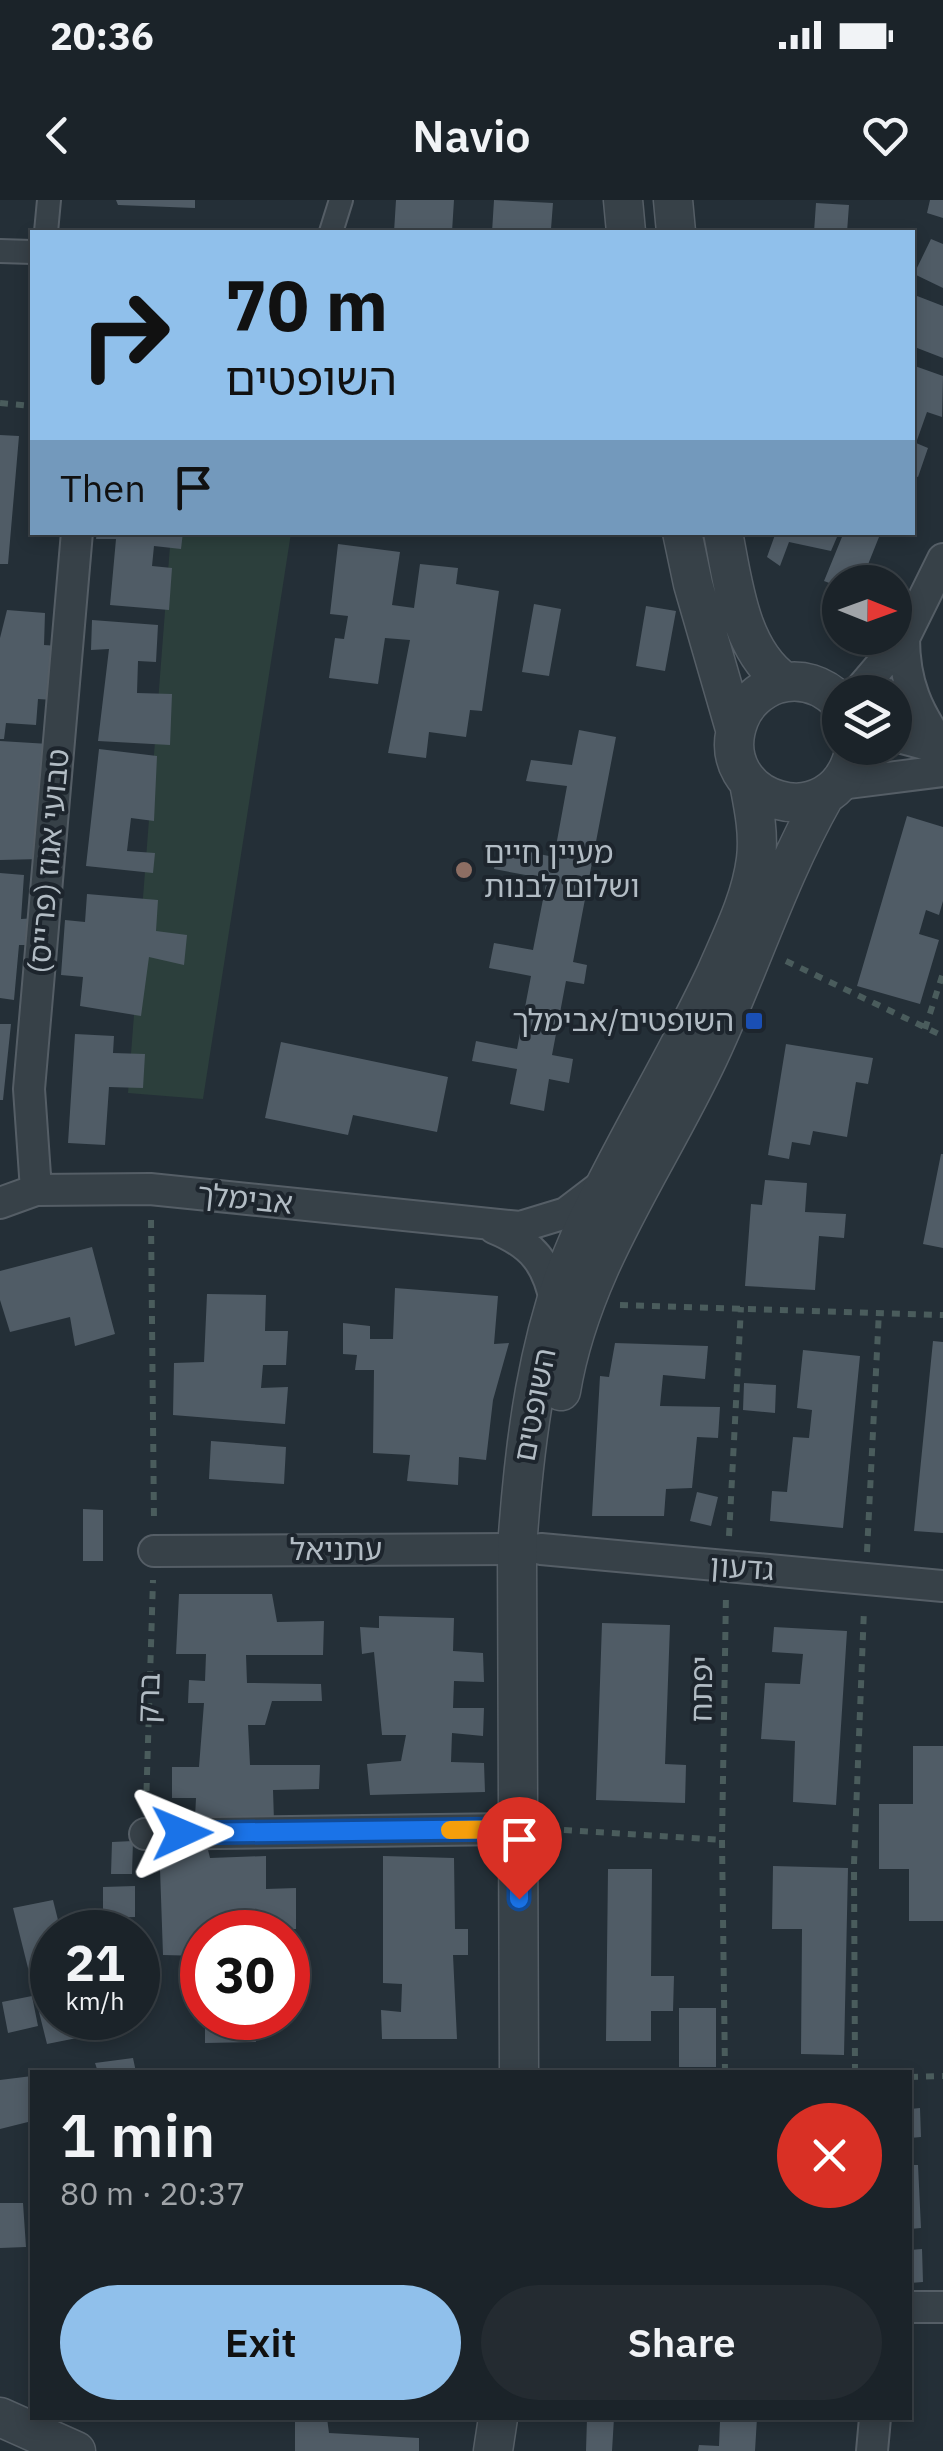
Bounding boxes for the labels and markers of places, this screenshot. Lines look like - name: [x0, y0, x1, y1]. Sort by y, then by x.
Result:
- place label: מעיין חיים ושלום לבנות: [484, 832, 640, 905]
- marker: מעיין חיים ושלום לבנות: [453, 859, 475, 881]
- place label: השופטים/אבימלך: [512, 1000, 734, 1039]
- marker: השופטים/אבימלך: [743, 1010, 765, 1032]
- pin: [477, 1797, 562, 1900]

